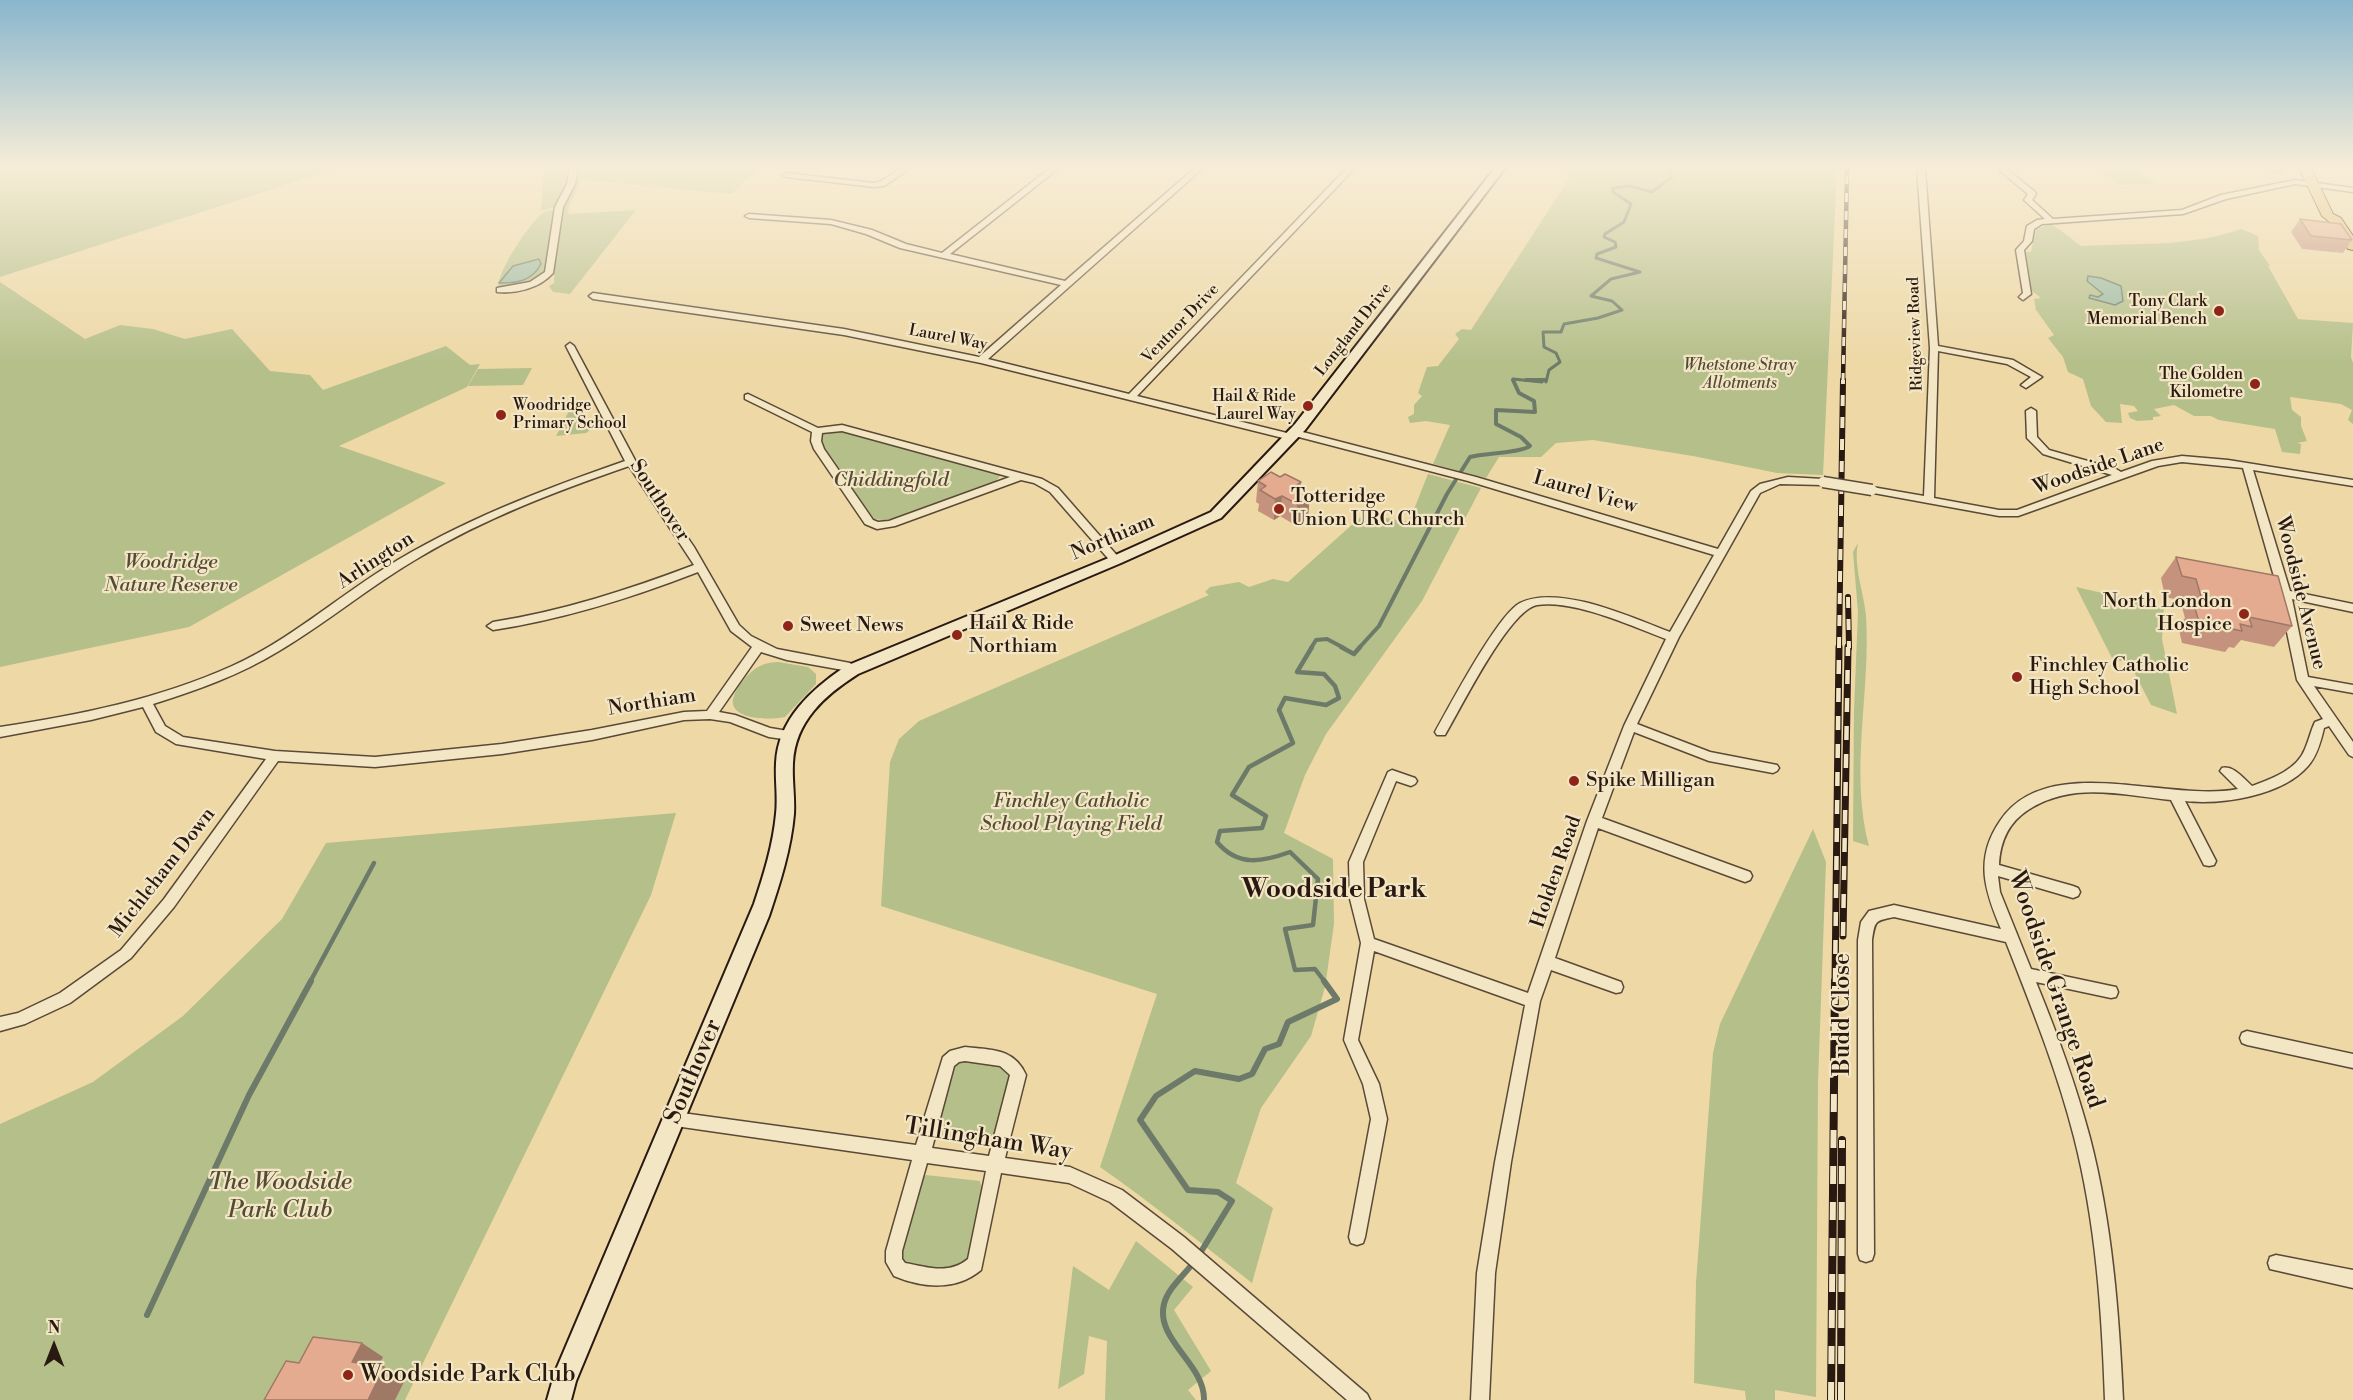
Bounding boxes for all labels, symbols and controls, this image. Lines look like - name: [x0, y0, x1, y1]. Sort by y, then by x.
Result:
- street label: Ridgeview Road: [1904, 277, 1928, 391]
- street label: Ventnor Drive: [1138, 280, 1224, 368]
- street label: Longland Drive: [1312, 280, 1396, 380]
- place label: Tony Clark Memorial Bench: [2087, 292, 2207, 330]
- marker: Tony Clark Memorial Bench: [2212, 304, 2226, 318]
- street label: Laurel Way: [907, 321, 989, 355]
- park label: Whetstone Stray Allotments: [1684, 356, 1796, 394]
- place label: The Golden Kilometre: [2159, 365, 2243, 403]
- marker: The Golden Kilometre: [2248, 377, 2262, 391]
- place label: Hail & Ride Laurel Way: [1212, 387, 1296, 425]
- place label: Woodridge Primary School: [513, 396, 627, 434]
- marker: Hail & Ride Laurel Way: [1301, 399, 1315, 413]
- marker: Woodridge Primary School: [494, 408, 508, 422]
- street label: Woodside Lane: [2030, 433, 2168, 501]
- street label: Southover: [624, 456, 694, 546]
- street label: Laurel View: [1530, 467, 1640, 519]
- park label: Chiddingfold: [833, 469, 949, 493]
- place label: Totteridge Union URC Church: [1291, 485, 1465, 532]
- marker: Totteridge Union URC Church: [1272, 502, 1286, 516]
- street label: Northiam: [1068, 510, 1158, 566]
- street label: Woodside Avenue: [2269, 514, 2331, 672]
- street label: Arlington: [333, 527, 419, 595]
- park label: Woodridge Nature Reserve: [104, 551, 238, 598]
- place label: North London Hospice: [2103, 590, 2232, 637]
- marker: North London Hospice: [2237, 607, 2251, 621]
- place label: Hail & Ride Northiam: [969, 612, 1074, 659]
- place label: Sweet News: [800, 614, 904, 638]
- marker: Sweet News: [781, 619, 795, 633]
- marker: Hail & Ride Northiam: [950, 628, 964, 642]
- place label: Finchley Catholic High School: [2029, 654, 2189, 701]
- marker: Finchley Catholic High School: [2010, 670, 2024, 684]
- street label: Northiam: [606, 684, 698, 722]
- place label: Spike Milligan: [1586, 769, 1715, 793]
- marker: Spike Milligan: [1567, 774, 1581, 788]
- park label: Finchley Catholic School Playing Field: [980, 790, 1162, 837]
- street label: Michleham Down: [105, 803, 221, 943]
- street label: Holden Road: [1527, 813, 1587, 931]
- street label: Woodside Grange Road: [2001, 868, 2109, 1112]
- district label: Woodside Park: [1241, 875, 1427, 907]
- street label: Budd Close: [1829, 953, 1857, 1075]
- street label: Southover: [659, 1015, 729, 1129]
- street label: Tillingham Way: [902, 1112, 1074, 1168]
- park label: The Woodside Park Club: [208, 1169, 352, 1225]
- north arrow: [24, 1316, 84, 1376]
- text: N: [48, 1318, 60, 1338]
- place label: Woodside Park Club: [360, 1361, 576, 1389]
- marker: Woodside Park Club: [341, 1368, 355, 1382]

